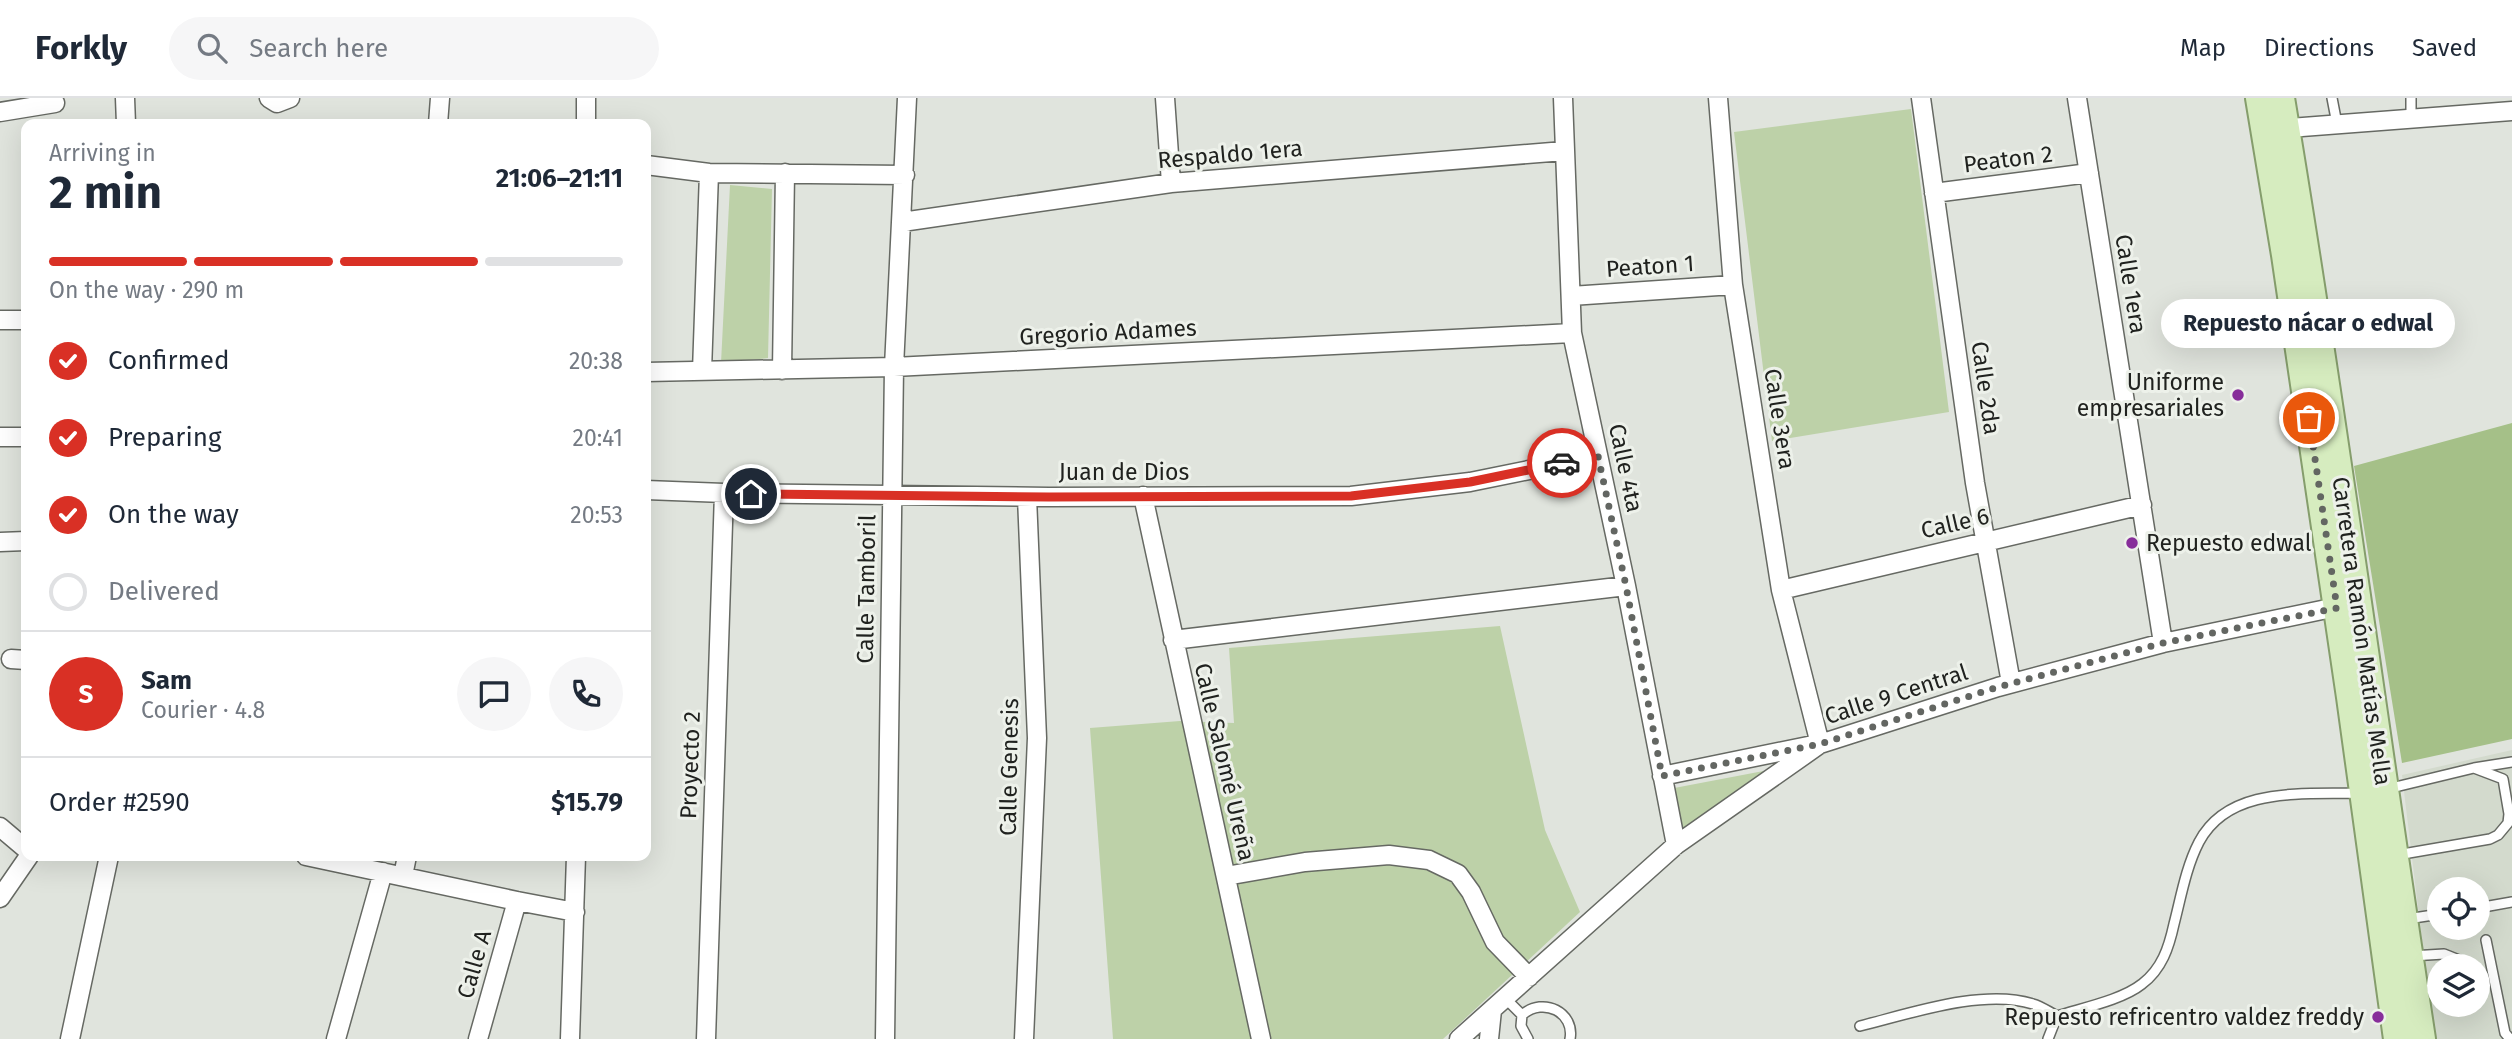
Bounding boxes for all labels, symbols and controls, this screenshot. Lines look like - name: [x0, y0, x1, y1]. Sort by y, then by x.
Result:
- search box: [169, 17, 659, 80]
- text: Forkly: [35, 28, 127, 68]
- icon: search: [193, 29, 231, 67]
- text: Search here: [249, 33, 388, 64]
- text: Map: [2180, 34, 2226, 62]
- text: Directions: [2264, 34, 2374, 62]
- text: Saved: [2412, 34, 2477, 62]
- street label: Respaldo 1era: [1156, 134, 1304, 174]
- text: Arriving in: [49, 139, 156, 167]
- street label: Peaton 2: [1962, 140, 2054, 178]
- text: 21:06–21:11: [496, 163, 623, 194]
- text: 2 min: [49, 165, 162, 220]
- street label: Calle 1era: [2109, 232, 2153, 336]
- street label: Peaton 1: [1605, 249, 1695, 283]
- text: On the way · 290 m: [49, 276, 244, 304]
- callout: Repuesto nácar o edwal: [2162, 299, 2456, 348]
- text: Repuesto nácar o edwal: [2183, 309, 2433, 337]
- street label: Gregorio Adames: [1019, 313, 1197, 351]
- street label: Calle 2da: [1966, 339, 2006, 437]
- icon: check: [49, 342, 87, 380]
- text: Confirmed: [108, 345, 229, 376]
- text: 20:38: [569, 347, 623, 375]
- street label: Calle 3era: [1758, 367, 1802, 471]
- place label: Uniforme empresariales: [2077, 368, 2224, 422]
- marker: Uniforme empresariales: [2230, 387, 2246, 403]
- pin: [2279, 388, 2339, 448]
- icon: bag: [2290, 399, 2328, 437]
- icon: check: [49, 419, 87, 457]
- street label: Calle 4ta: [1603, 421, 1649, 515]
- text: Preparing: [108, 422, 221, 453]
- text: 20:41: [573, 424, 623, 452]
- courier: [1527, 428, 1597, 498]
- icon: car: [1543, 444, 1581, 482]
- street label: Juan de Dios: [1059, 458, 1189, 486]
- pin: [721, 464, 781, 524]
- icon: home: [732, 475, 770, 513]
- street label: Carretera Ramón Matías Mella: [2326, 475, 2398, 787]
- icon: check: [49, 496, 87, 534]
- text: On the way: [108, 499, 239, 530]
- text: 20:53: [570, 501, 623, 529]
- street label: Calle 6: [1918, 502, 1992, 544]
- street label: Calle Tamboril: [851, 514, 881, 664]
- place label: Repuesto edwal: [2146, 529, 2312, 557]
- marker: Repuesto edwal: [2124, 535, 2140, 551]
- text: Delivered: [108, 576, 220, 607]
- button: chat: [457, 657, 531, 731]
- button: phone: [549, 657, 623, 731]
- street label: Calle 9 Central: [1821, 658, 1971, 730]
- street label: Calle Salomé Ureña: [1189, 660, 1261, 864]
- text: Sam: [141, 665, 192, 696]
- text: S: [79, 679, 93, 710]
- text: Courier · 4.8: [141, 696, 265, 724]
- street label: Calle Genesis: [994, 698, 1024, 836]
- street label: Proyecto 2: [674, 711, 706, 819]
- text: Order #2590: [49, 787, 190, 818]
- text: $15.79: [551, 787, 623, 818]
- map controls: [2427, 877, 2490, 1017]
- button: locate: [2427, 877, 2490, 940]
- street label: Calle A: [451, 926, 497, 1002]
- button: layers: [2427, 954, 2490, 1017]
- place label: Repuesto refricentro valdez freddy: [2004, 1003, 2365, 1031]
- marker: Repuesto refricentro valdez freddy: [2370, 1009, 2386, 1025]

